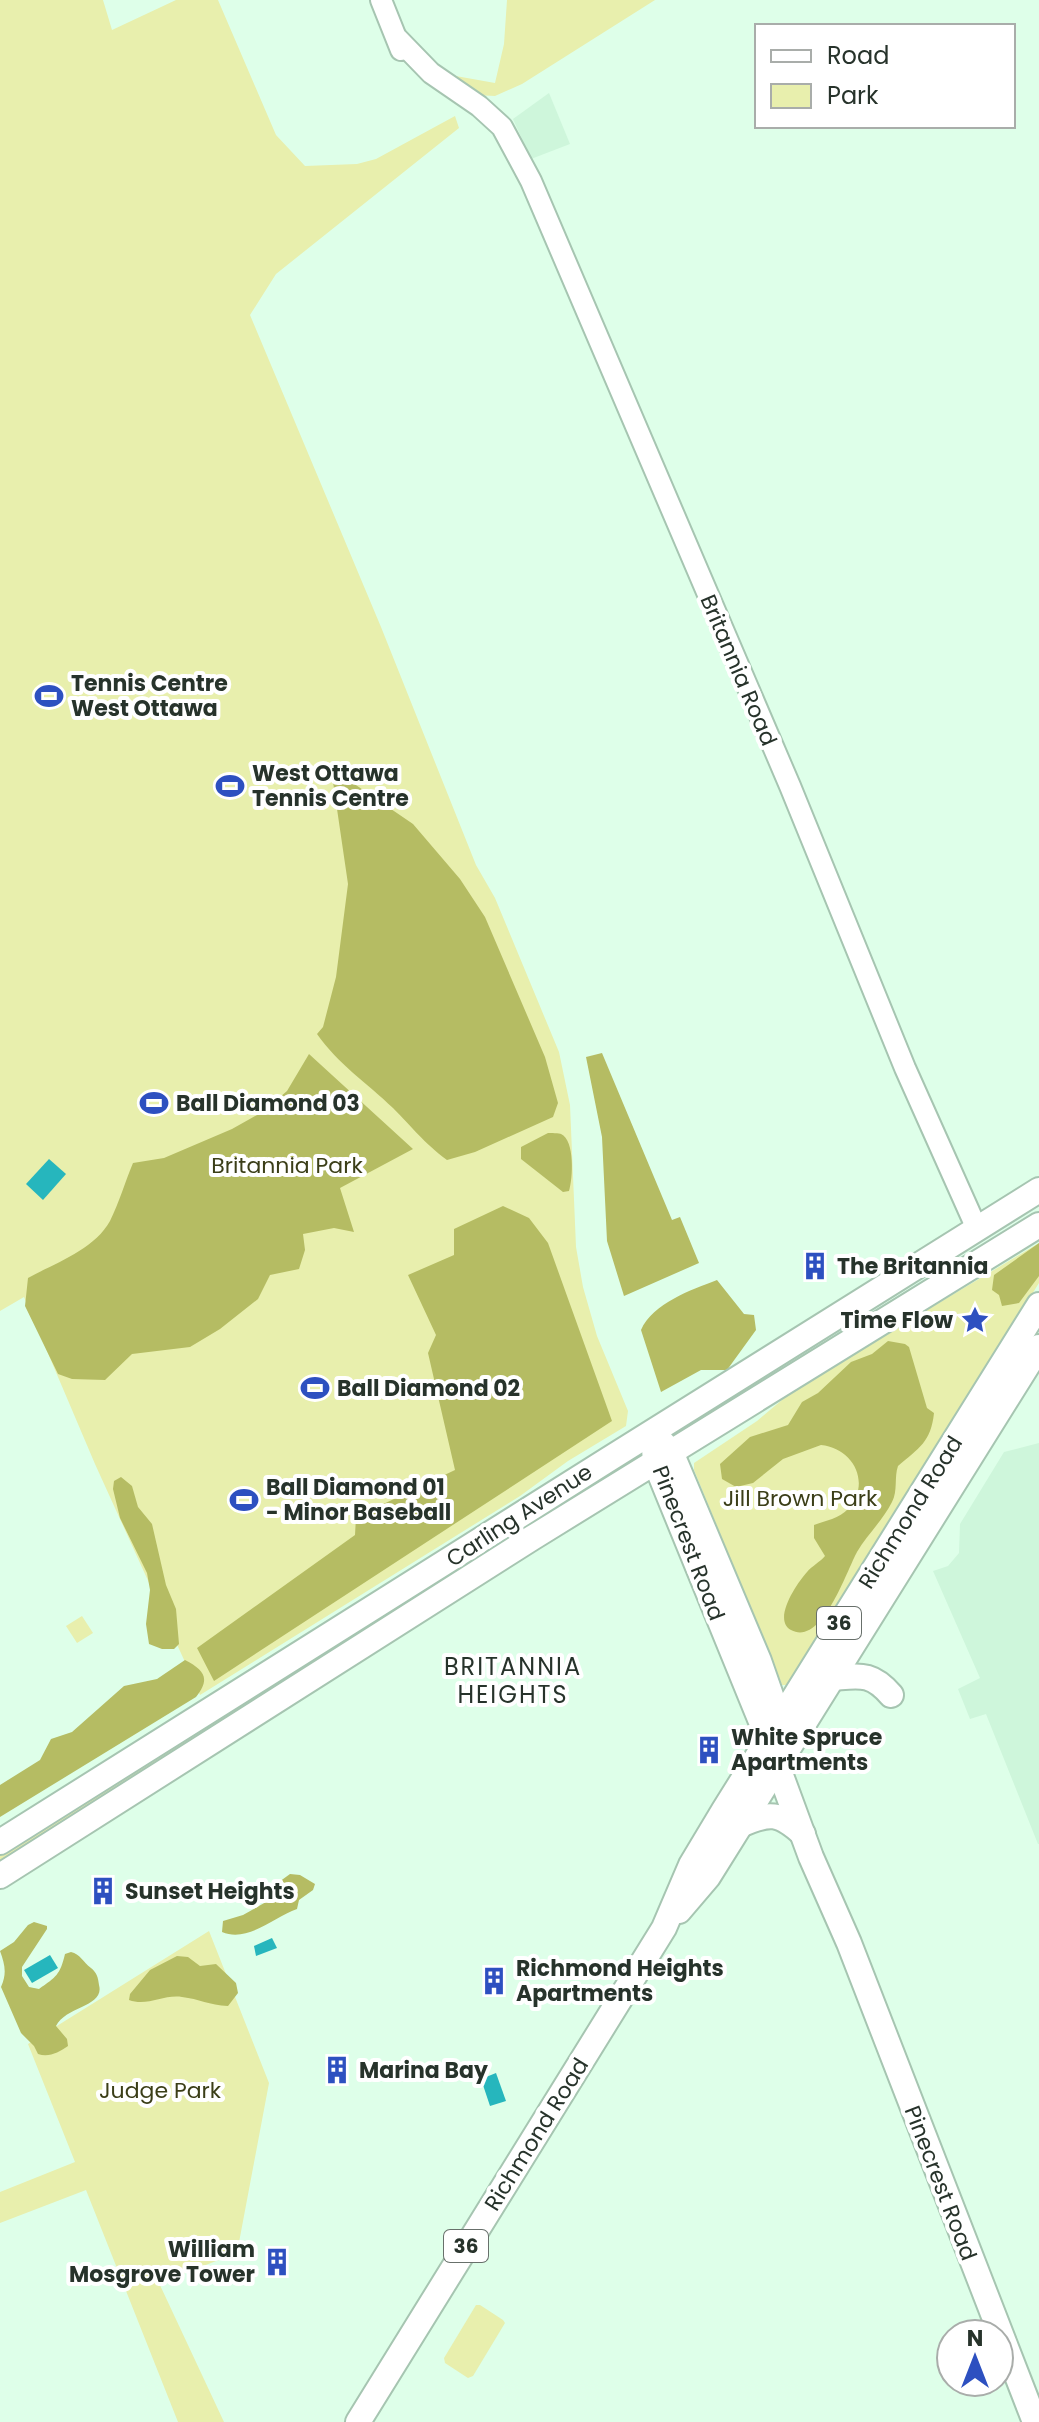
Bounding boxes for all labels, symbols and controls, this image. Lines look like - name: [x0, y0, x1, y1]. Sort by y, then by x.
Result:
- legend: [755, 24, 1015, 128]
- text: Road: [827, 39, 889, 72]
- text: Park: [827, 79, 879, 112]
- street label: Britannia Road: [693, 590, 784, 751]
- place label: Tennis Centre West Ottawa: [71, 668, 228, 724]
- sports icon: Tennis Centre West Ottawa: [34, 681, 64, 711]
- place label: West Ottawa Tennis Centre: [252, 758, 409, 814]
- sports icon: West Ottawa Tennis Centre: [215, 771, 245, 801]
- sports icon: Ball Diamond 03: [139, 1088, 169, 1118]
- place label: Ball Diamond 03: [176, 1088, 360, 1119]
- park label: Britannia Park: [211, 1150, 363, 1181]
- building icon: The Britannia: [800, 1251, 830, 1281]
- place label: The Britannia: [837, 1251, 988, 1282]
- place label: Time Flow: [840, 1305, 953, 1336]
- place icon: Time Flow: [960, 1305, 990, 1335]
- sports icon: Ball Diamond 02: [300, 1373, 330, 1403]
- place label: Ball Diamond 02: [337, 1373, 520, 1404]
- street label: Richmond Road: [851, 1430, 970, 1595]
- street label: Carling Avenue: [440, 1457, 598, 1574]
- street label: Pinecrest Road: [645, 1461, 732, 1625]
- place label: Ball Diamond 01 - Minor Baseball: [266, 1472, 451, 1528]
- park label: Jill Brown Park: [723, 1483, 878, 1514]
- sports icon: Ball Diamond 01 - Minor Baseball: [229, 1485, 259, 1515]
- road number: 36: [817, 1607, 861, 1639]
- district label: BRITANNIA HEIGHTS: [444, 1650, 582, 1711]
- place label: White Spruce Apartments: [731, 1722, 882, 1778]
- building icon: White Spruce Apartments: [694, 1735, 724, 1765]
- building icon: Sunset Heights: [88, 1876, 118, 1906]
- place label: Sunset Heights: [125, 1876, 295, 1907]
- place label: Richmond Heights Apartments: [516, 1953, 724, 2009]
- building icon: Richmond Heights Apartments: [479, 1966, 509, 1996]
- street label: Richmond Road: [477, 2052, 596, 2217]
- building icon: Marina Bay: [322, 2055, 352, 2085]
- place label: Marina Bay: [359, 2055, 488, 2086]
- park label: Judge Park: [99, 2075, 222, 2106]
- street label: Pinecrest Road: [897, 2101, 984, 2265]
- road number: 36: [444, 2230, 488, 2262]
- place label: William Mosgrove Tower: [69, 2234, 255, 2290]
- building icon: William Mosgrove Tower: [262, 2247, 292, 2277]
- north arrow: [935, 2318, 1015, 2398]
- text: N: [967, 2323, 983, 2354]

